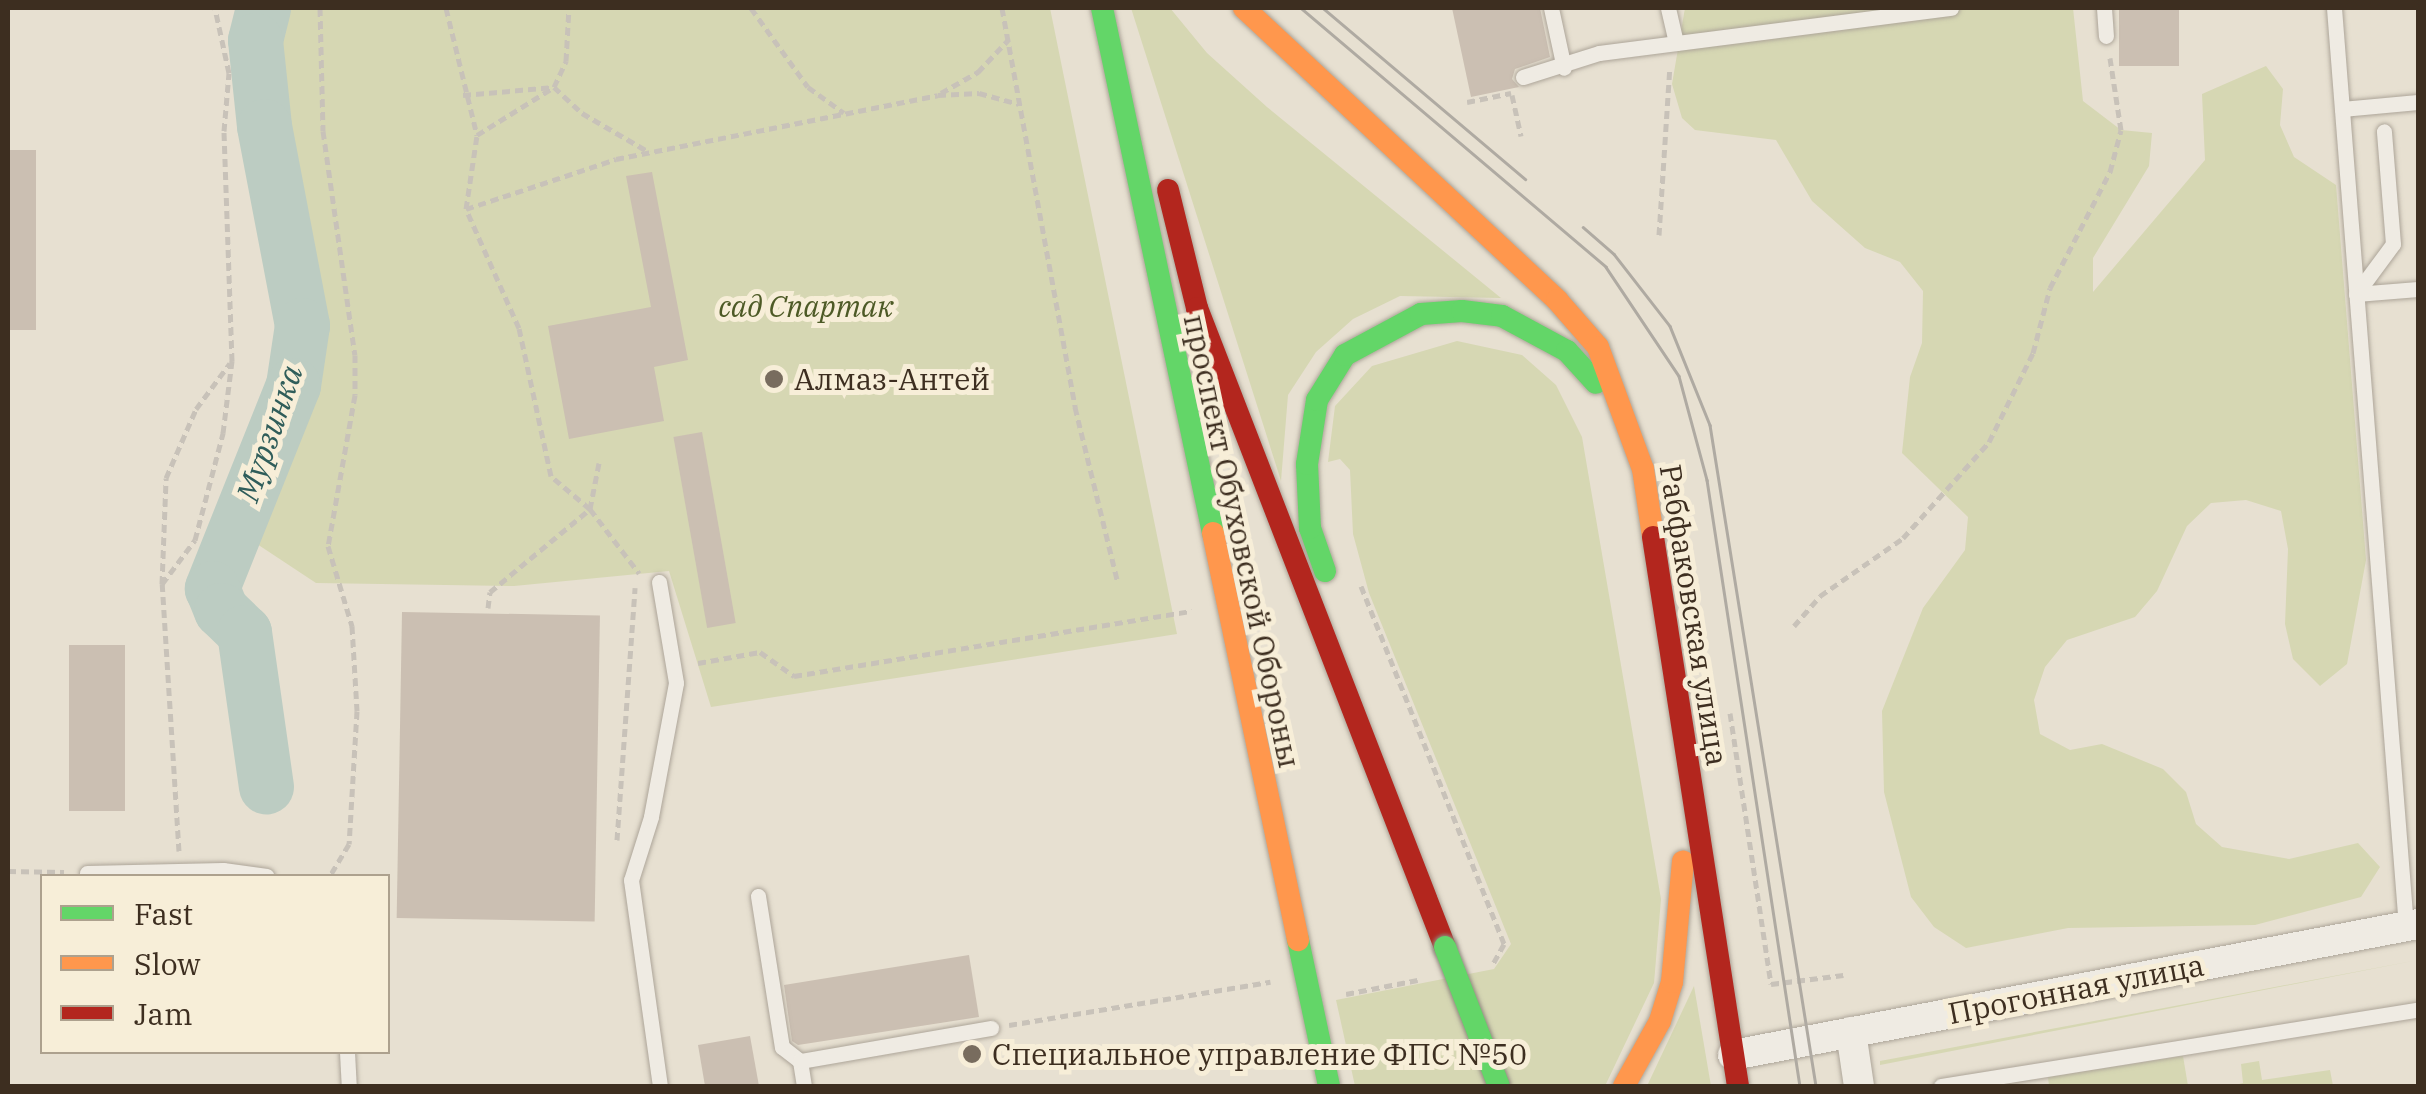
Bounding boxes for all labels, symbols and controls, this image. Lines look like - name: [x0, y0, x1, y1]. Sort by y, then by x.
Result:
- park label: сад Спартак: [718, 288, 894, 324]
- street label: проспект Обуховской Обороны: [1176, 311, 1308, 771]
- water label: Мурзинка: [228, 360, 310, 506]
- place label: Алмаз-Антей: [794, 361, 990, 397]
- marker: Алмаз-Антей: [763, 368, 785, 390]
- street label: Рабфаковская улица: [1652, 462, 1736, 768]
- legend: [40, 874, 390, 1054]
- text: Fast: [134, 894, 193, 933]
- text: Slow: [134, 944, 201, 983]
- street label: Прогонная улица: [1945, 947, 2207, 1031]
- text: Jam: [134, 994, 193, 1033]
- place label: Специальное управление ФПС №50: [992, 1036, 1527, 1072]
- marker: Специальное управление ФПС №50: [961, 1043, 983, 1065]

